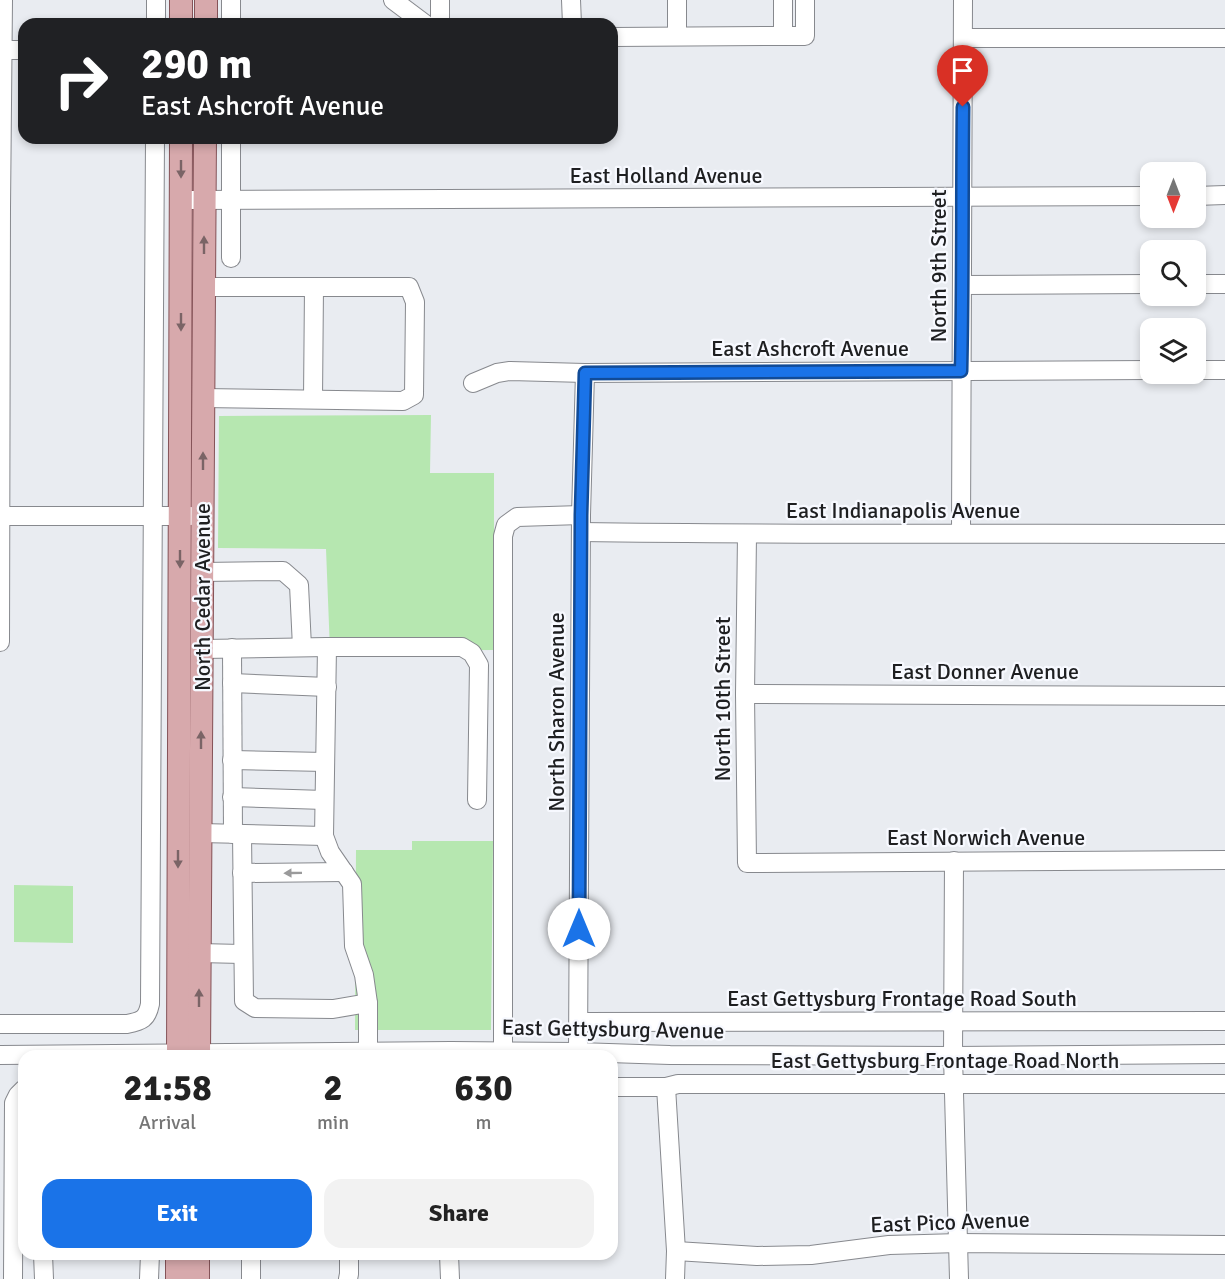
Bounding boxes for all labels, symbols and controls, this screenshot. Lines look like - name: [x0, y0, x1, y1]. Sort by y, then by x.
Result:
- text: 290 m: [141, 39, 252, 90]
- icon: right: [42, 42, 120, 120]
- pin: [937, 45, 988, 107]
- icon: arrive: [946, 54, 979, 87]
- text: East Ashcroft Avenue: [141, 90, 384, 123]
- one-way arrow: [176, 160, 186, 179]
- street label: East Holland Avenue: [569, 162, 763, 189]
- north arrow: [1140, 162, 1206, 228]
- map controls: [1140, 162, 1206, 384]
- street label: North 9th Street: [925, 189, 952, 343]
- one-way arrow: [199, 235, 209, 254]
- button: search: [1140, 240, 1206, 306]
- one-way arrow: [176, 312, 186, 331]
- button: layers: [1140, 318, 1206, 384]
- street label: East Ashcroft Avenue: [711, 335, 909, 362]
- one-way arrow: [198, 451, 208, 470]
- street label: East Indianapolis Avenue: [786, 497, 1020, 524]
- street label: North Cedar Avenue: [189, 503, 216, 691]
- one-way arrow: [175, 549, 185, 568]
- street label: North Sharon Avenue: [543, 612, 570, 812]
- street label: North 10th Street: [709, 616, 736, 782]
- street label: East Donner Avenue: [891, 658, 1079, 685]
- one-way arrow: [196, 730, 206, 749]
- street label: East Norwich Avenue: [887, 824, 1085, 851]
- one-way arrow: [173, 849, 183, 868]
- one-way arrow: [283, 868, 302, 878]
- position arrow: [547, 897, 611, 961]
- street label: East Gettysburg Frontage Road South: [727, 985, 1077, 1012]
- one-way arrow: [194, 988, 204, 1007]
- street label: East Gettysburg Avenue: [501, 1014, 725, 1044]
- street label: East Gettysburg Frontage Road North: [770, 1047, 1120, 1074]
- text: 21:58: [123, 1066, 212, 1111]
- text: 2: [323, 1066, 343, 1111]
- text: 630: [454, 1066, 513, 1111]
- text: Arrival: [139, 1110, 196, 1135]
- text: min: [317, 1110, 349, 1135]
- text: m: [476, 1110, 492, 1135]
- button: Exit: [42, 1179, 312, 1248]
- button: Share: [324, 1179, 594, 1248]
- street label: East Pico Avenue: [870, 1206, 1030, 1238]

